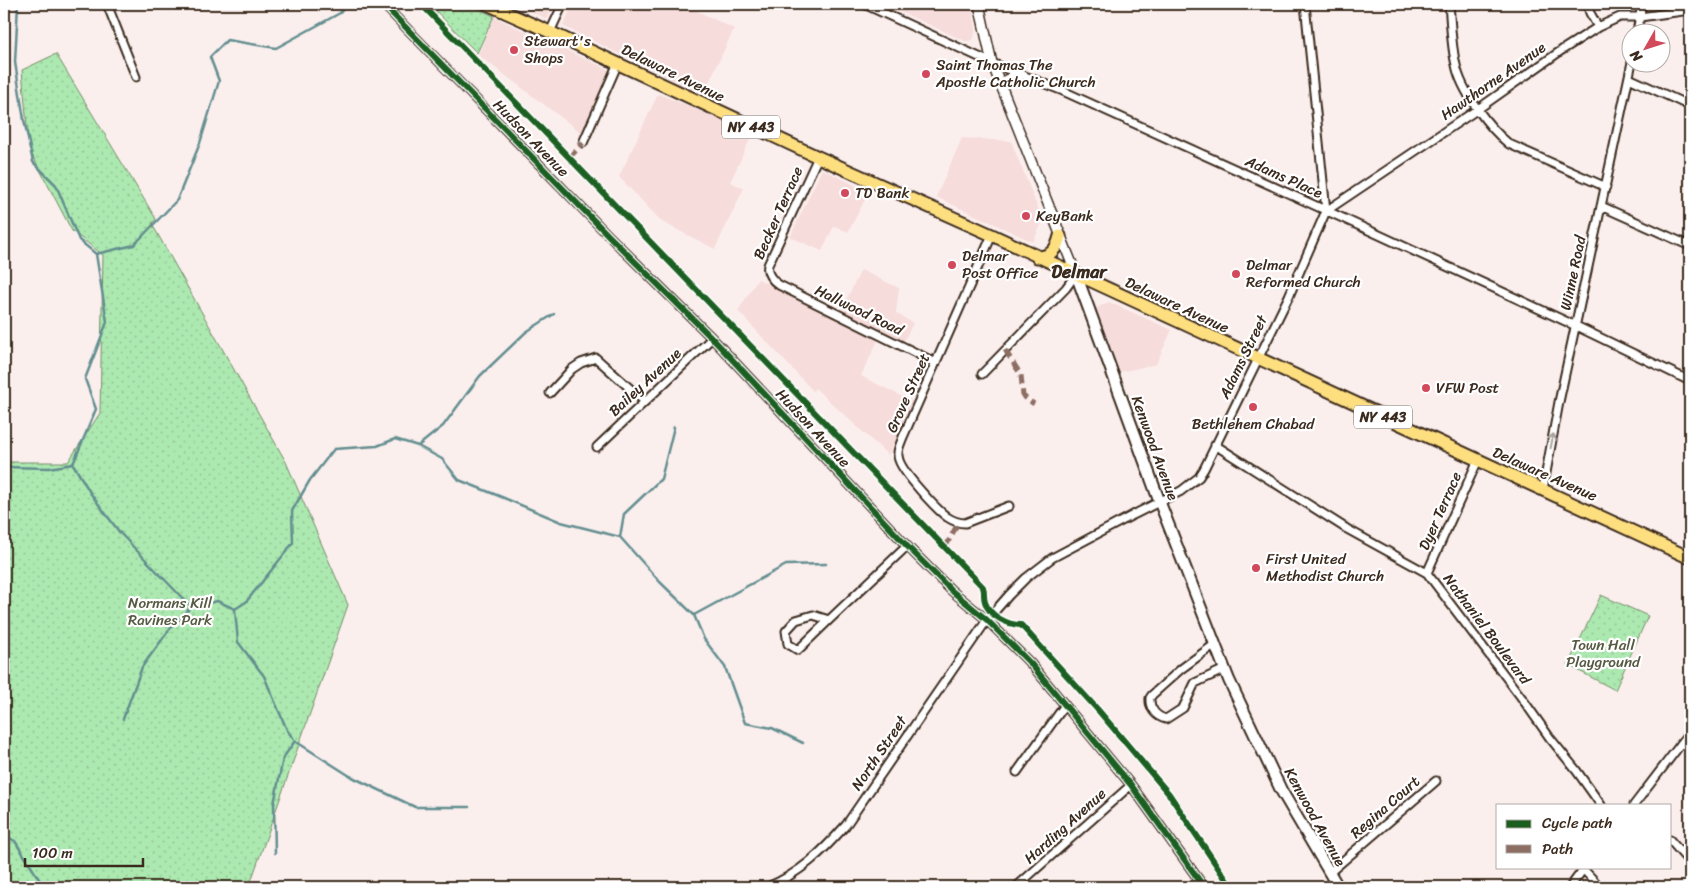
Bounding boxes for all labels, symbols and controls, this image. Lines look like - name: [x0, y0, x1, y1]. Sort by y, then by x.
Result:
- north arrow: [1622, 22, 1672, 72]
- place label: Stewart's Shops: [524, 28, 591, 71]
- street label: Hawthorne Avenue: [1435, 35, 1551, 127]
- street label: Delaware Avenue: [617, 37, 730, 109]
- marker: Stewart's Shops: [508, 44, 520, 56]
- text: N: [1623, 44, 1650, 68]
- place label: Saint Thomas The Apostle Catholic Church: [935, 52, 1096, 95]
- marker: Saint Thomas The Apostle Catholic Church: [920, 68, 932, 80]
- street label: Hudson Avenue: [487, 93, 576, 184]
- road number: NY 443: [722, 115, 780, 138]
- street label: Adams Place: [1240, 148, 1327, 206]
- street label: Becker Terrace: [746, 162, 810, 264]
- place label: TD Bank: [855, 180, 909, 206]
- marker: TD Bank: [839, 187, 851, 199]
- place label: KeyBank: [1036, 203, 1094, 229]
- marker: KeyBank: [1020, 210, 1032, 222]
- street label: Winne Road: [1552, 232, 1594, 313]
- place label: Delmar Post Office: [962, 243, 1039, 286]
- place label: Delmar Reformed Church: [1246, 252, 1361, 295]
- district label: Delmar: [1051, 256, 1108, 288]
- marker: Delmar Post Office: [946, 259, 958, 271]
- marker: Delmar Reformed Church: [1230, 268, 1242, 280]
- street label: Delaware Avenue: [1121, 269, 1234, 341]
- street label: Hallwood Road: [810, 277, 909, 343]
- street label: Adams Street: [1211, 310, 1275, 404]
- street label: Bailey Avenue: [602, 341, 688, 423]
- street label: Grove Street: [879, 349, 937, 437]
- place label: VFW Post: [1436, 375, 1500, 401]
- street label: Hudson Avenue: [769, 382, 857, 474]
- marker: VFW Post: [1420, 382, 1432, 394]
- street label: Kenwood Avenue: [1124, 392, 1186, 504]
- marker: Bethlehem Chabad: [1247, 401, 1259, 413]
- road number: NY 443: [1354, 406, 1412, 428]
- place label: Bethlehem Chabad: [1192, 411, 1315, 437]
- one-way arrow: [1547, 433, 1557, 449]
- street label: Delaware Avenue: [1488, 439, 1602, 509]
- street label: Dyer Terrace: [1411, 467, 1469, 555]
- place label: First United Methodist Church: [1266, 546, 1384, 589]
- marker: First United Methodist Church: [1250, 562, 1262, 574]
- street label: Nathaniel Boulevard: [1436, 568, 1538, 691]
- park label: Normans Kill Ravines Park: [128, 590, 213, 633]
- park label: Town Hall Playground: [1566, 632, 1641, 675]
- street label: North Street: [844, 709, 914, 796]
- street label: Kenwood Avenue: [1277, 763, 1353, 871]
- street label: Regina Court: [1344, 769, 1426, 845]
- street label: Harding Avenue: [1018, 781, 1113, 870]
- legend: [1496, 804, 1672, 868]
- text: Cycle path: [1542, 810, 1613, 836]
- scale bar: [25, 836, 142, 868]
- text: Path: [1542, 836, 1573, 862]
- text: 100 m: [32, 840, 73, 866]

